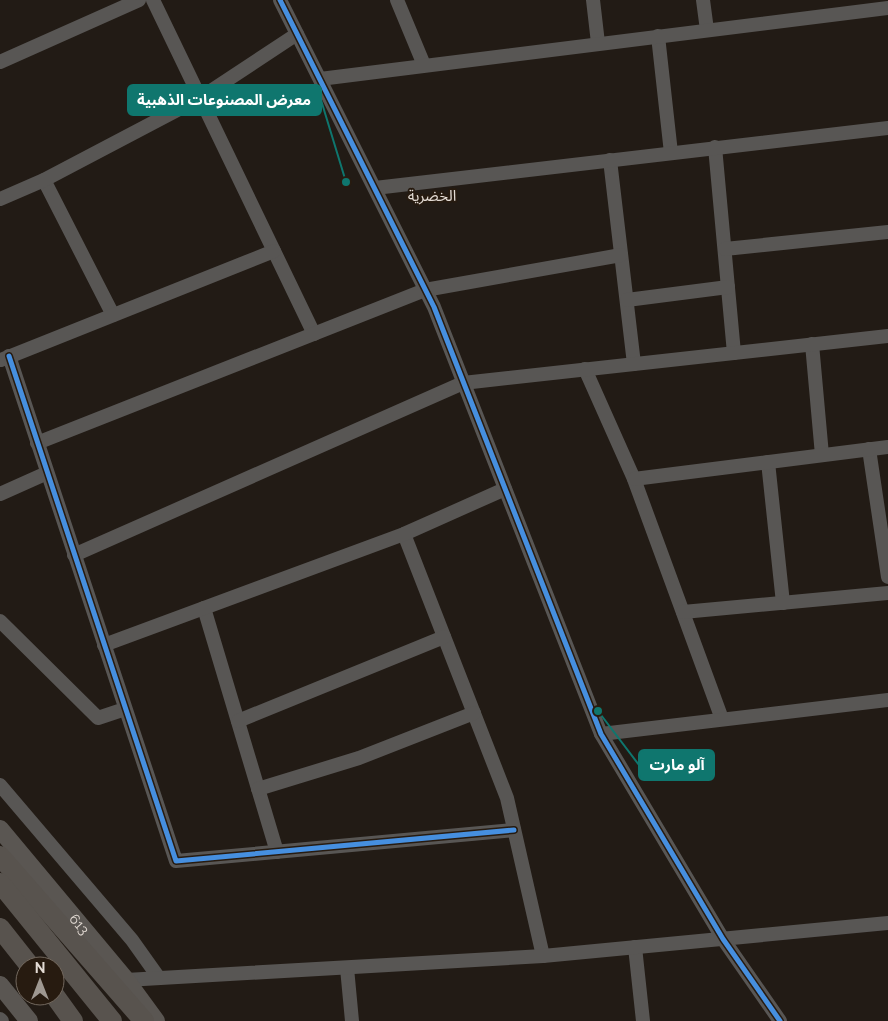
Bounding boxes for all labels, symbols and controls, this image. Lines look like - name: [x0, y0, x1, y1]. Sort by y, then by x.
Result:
- callout: معرض المصنوعات الذهبية: [128, 85, 321, 115]
- text: معرض المصنوعات الذهبية: [137, 91, 311, 109]
- district label: الخضرية: [408, 187, 456, 205]
- callout: آلو مارت: [639, 750, 714, 780]
- text: آلو مارت: [650, 756, 706, 774]
- street label: 613: [66, 911, 93, 938]
- north arrow: [15, 956, 65, 1006]
- text: N: [35, 960, 45, 976]

